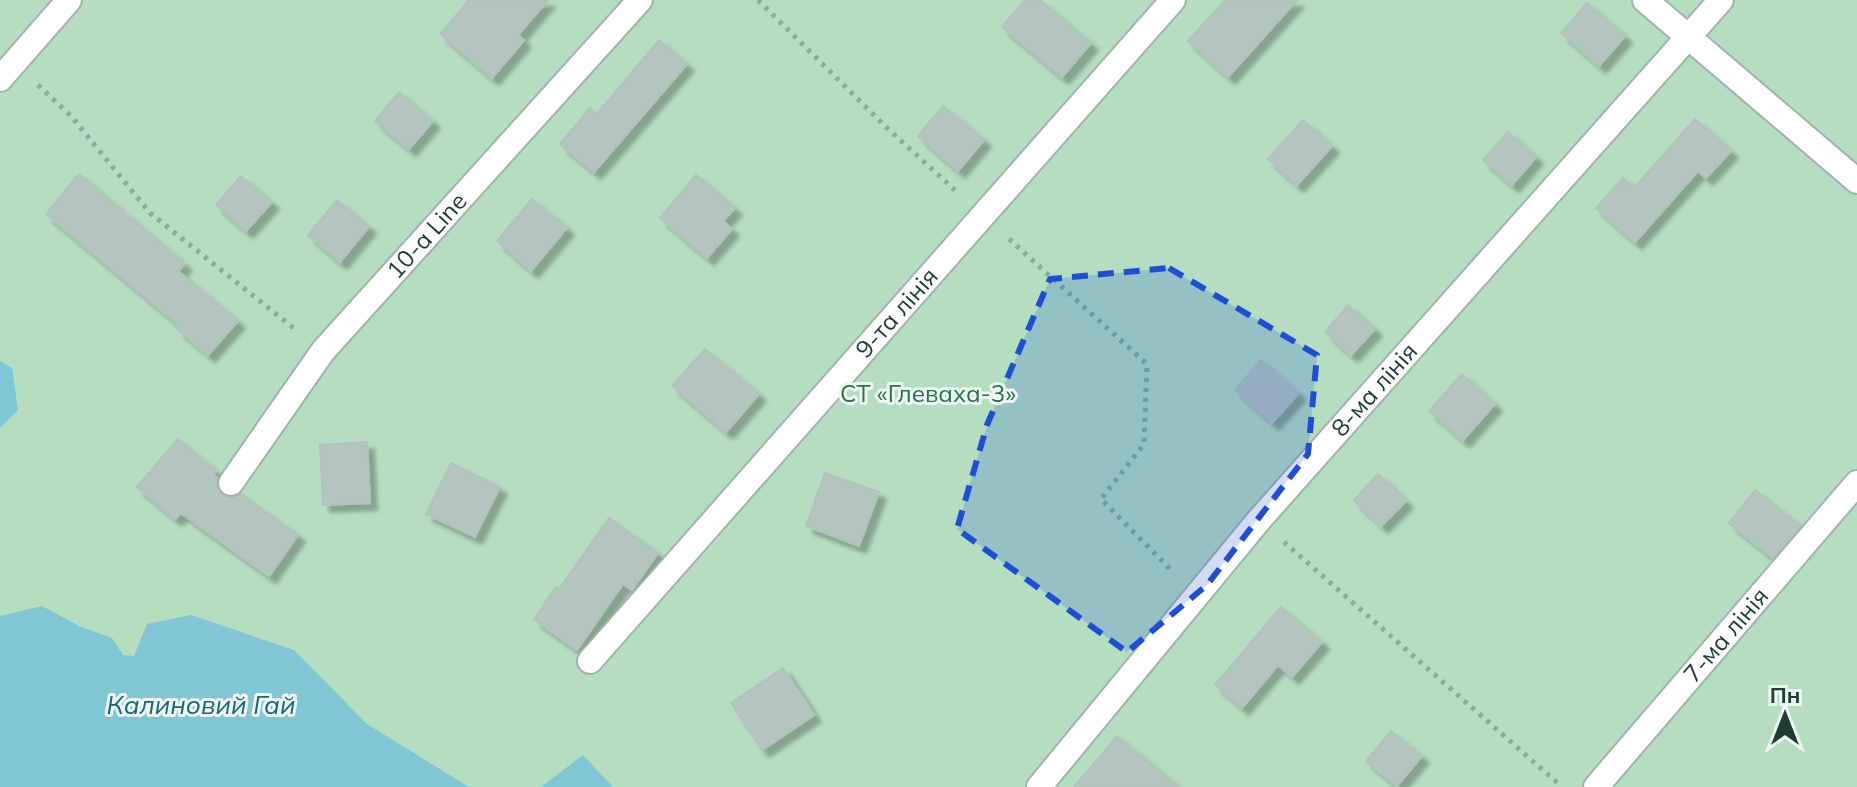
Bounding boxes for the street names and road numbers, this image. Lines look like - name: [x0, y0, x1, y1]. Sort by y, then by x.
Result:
- street label: 10-a Line: [380, 186, 473, 285]
- street label: 9-та лінія: [849, 261, 944, 364]
- street label: 8-ма лінія: [1324, 336, 1423, 442]
- street label: 7-ма лінія: [1677, 581, 1774, 688]

